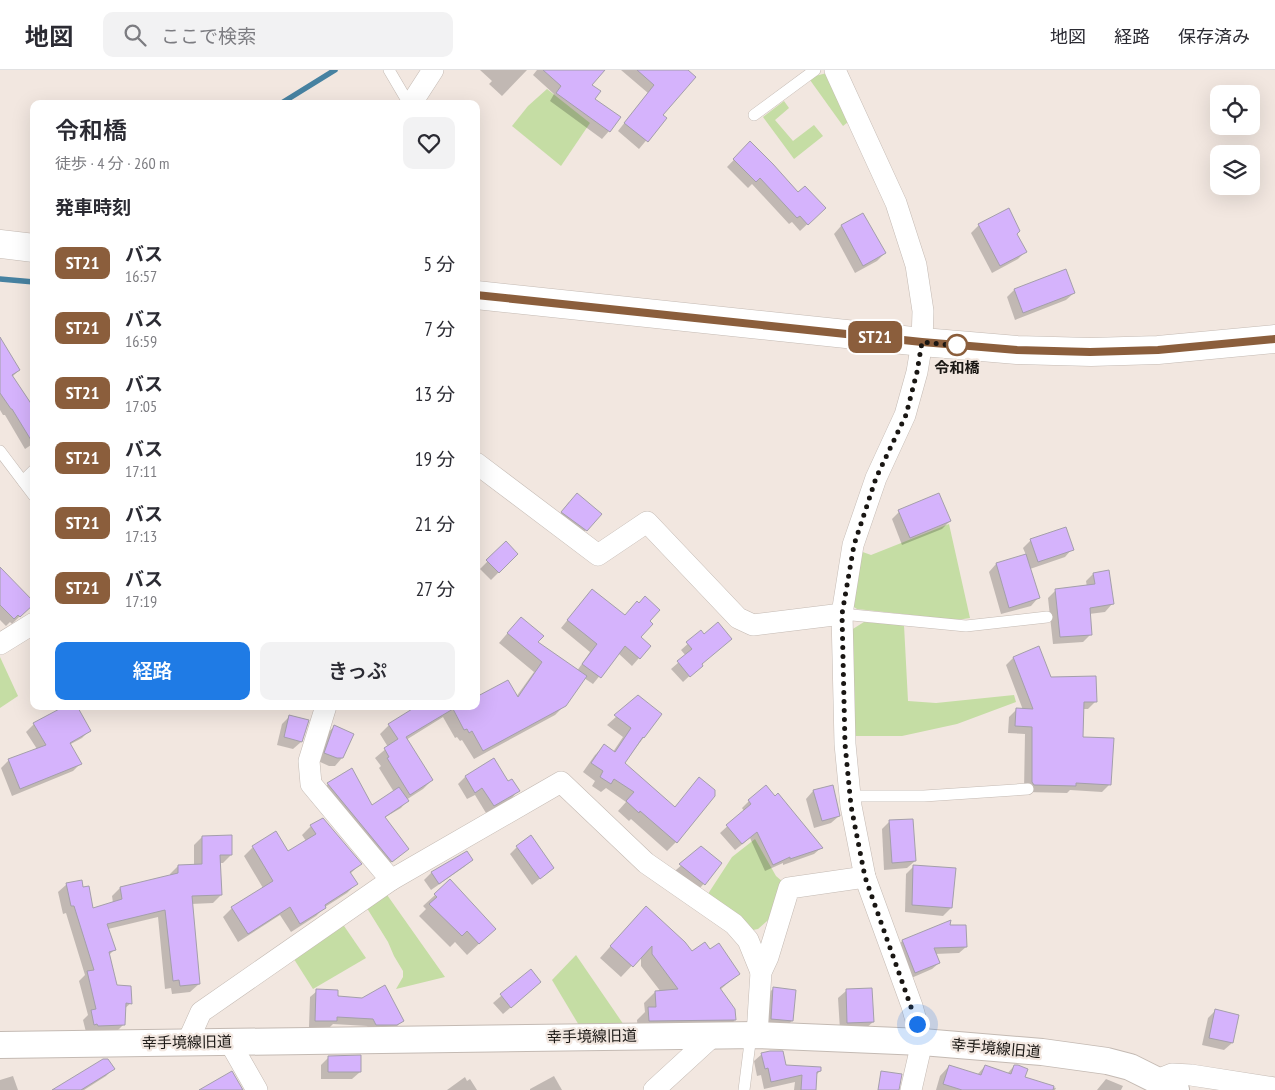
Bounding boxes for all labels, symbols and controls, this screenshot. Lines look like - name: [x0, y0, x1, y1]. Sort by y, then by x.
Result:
- search box: [103, 12, 453, 57]
- text: 地図: [25, 21, 73, 52]
- icon: search: [121, 21, 149, 49]
- text: ここで検索: [161, 24, 256, 48]
- text: 地図: [1050, 25, 1086, 48]
- text: 経路: [1114, 25, 1150, 48]
- text: 保存済み: [1178, 25, 1250, 48]
- map controls: [1210, 85, 1260, 195]
- button: locate: [1210, 85, 1260, 135]
- text: 令和橋: [55, 115, 127, 146]
- button: heart: [403, 117, 455, 169]
- button: layers: [1210, 145, 1260, 195]
- text: 徒歩 · 4 分 · 260 m: [55, 153, 169, 173]
- text: 発車時刻: [55, 195, 131, 219]
- text: バス: [125, 242, 163, 266]
- text: ST21: [66, 251, 99, 274]
- text: 5 分: [423, 252, 455, 276]
- text: 16:57: [125, 266, 157, 286]
- text: バス: [125, 307, 163, 331]
- text: ST21: [66, 316, 99, 339]
- text: 7 分: [424, 317, 455, 341]
- line badge: ST21: [840, 321, 910, 353]
- text: ST21: [858, 325, 892, 348]
- text: 16:59: [125, 331, 157, 351]
- marker: 令和橋: [946, 334, 968, 356]
- place label: 令和橋: [934, 358, 980, 377]
- text: バス: [125, 372, 163, 396]
- text: ST21: [66, 381, 99, 404]
- text: 13 分: [415, 382, 455, 406]
- text: 17:05: [125, 396, 157, 416]
- text: バス: [125, 437, 163, 461]
- text: ST21: [66, 446, 99, 469]
- text: 19 分: [415, 447, 455, 471]
- text: 17:11: [125, 461, 157, 481]
- text: バス: [125, 502, 163, 526]
- text: ST21: [66, 511, 99, 534]
- text: 21 分: [415, 512, 455, 536]
- text: 17:13: [125, 526, 157, 546]
- text: バス: [125, 567, 163, 591]
- text: ST21: [66, 576, 99, 599]
- text: 27 分: [416, 577, 455, 601]
- text: 17:19: [125, 591, 157, 611]
- button: 経路: [55, 642, 250, 700]
- button: きっぷ: [260, 642, 455, 700]
- your location: [905, 1012, 930, 1037]
- street label: 幸手境線旧道: [547, 1026, 637, 1046]
- street label: 幸手境線旧道: [142, 1032, 232, 1052]
- street label: 幸手境線旧道: [950, 1035, 1042, 1061]

